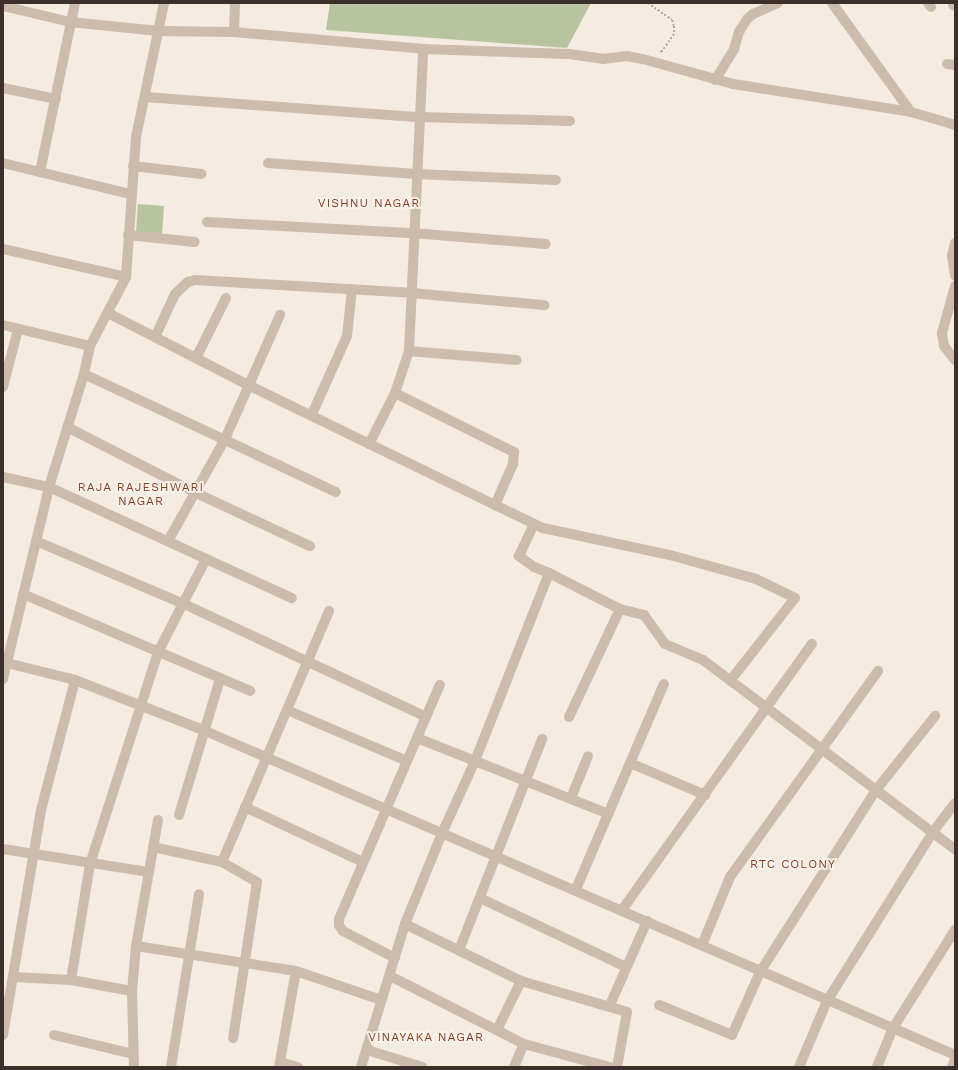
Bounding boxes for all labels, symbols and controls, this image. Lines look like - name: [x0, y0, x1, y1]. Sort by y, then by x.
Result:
- district label: VISHNU NAGAR: [318, 197, 420, 211]
- district label: RAJA RAJESHWARI NAGAR: [78, 481, 204, 509]
- district label: RTC COLONY: [750, 858, 836, 872]
- district label: VINAYAKA NAGAR: [368, 1031, 484, 1045]

